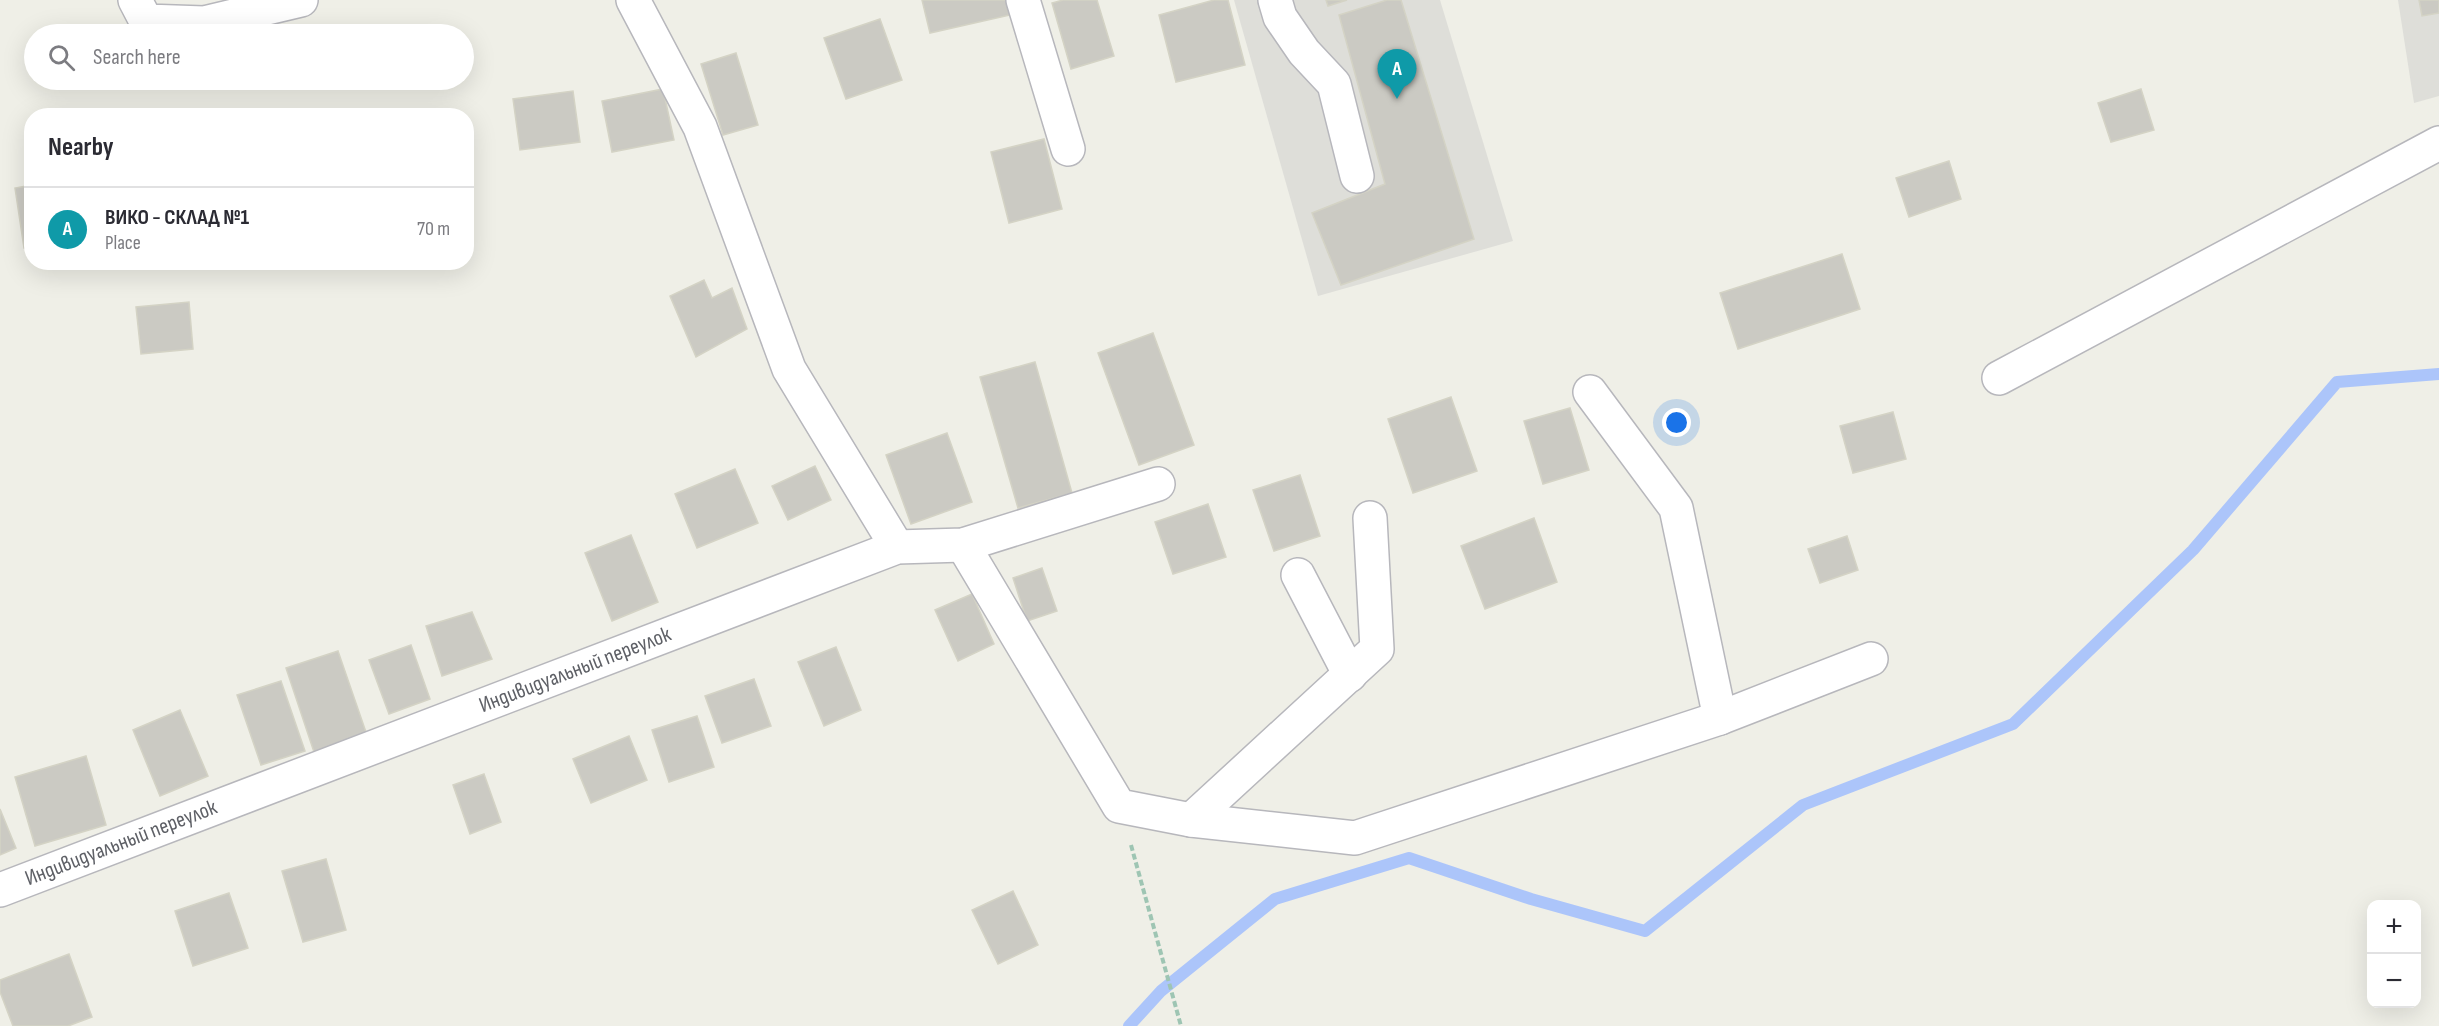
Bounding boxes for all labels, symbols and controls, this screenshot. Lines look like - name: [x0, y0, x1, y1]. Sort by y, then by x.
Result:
- search box: [24, 24, 474, 90]
- icon: search: [45, 41, 78, 74]
- text: Search here: [93, 44, 180, 71]
- pin: A: [1378, 50, 1416, 99]
- text: Nearby: [48, 132, 114, 163]
- text: ВИКО - СКЛАД №1: [105, 204, 249, 231]
- text: A: [63, 217, 72, 241]
- text: 70 m: [417, 217, 450, 241]
- text: Place: [105, 231, 141, 255]
- your location: [1662, 408, 1691, 437]
- street label: Индивидуальный переулок: [475, 621, 675, 719]
- street label: Индивидуальный переулок: [21, 794, 221, 892]
- map controls: [2367, 900, 2421, 1008]
- button: +: [2367, 900, 2421, 954]
- button: −: [2367, 954, 2421, 1008]

